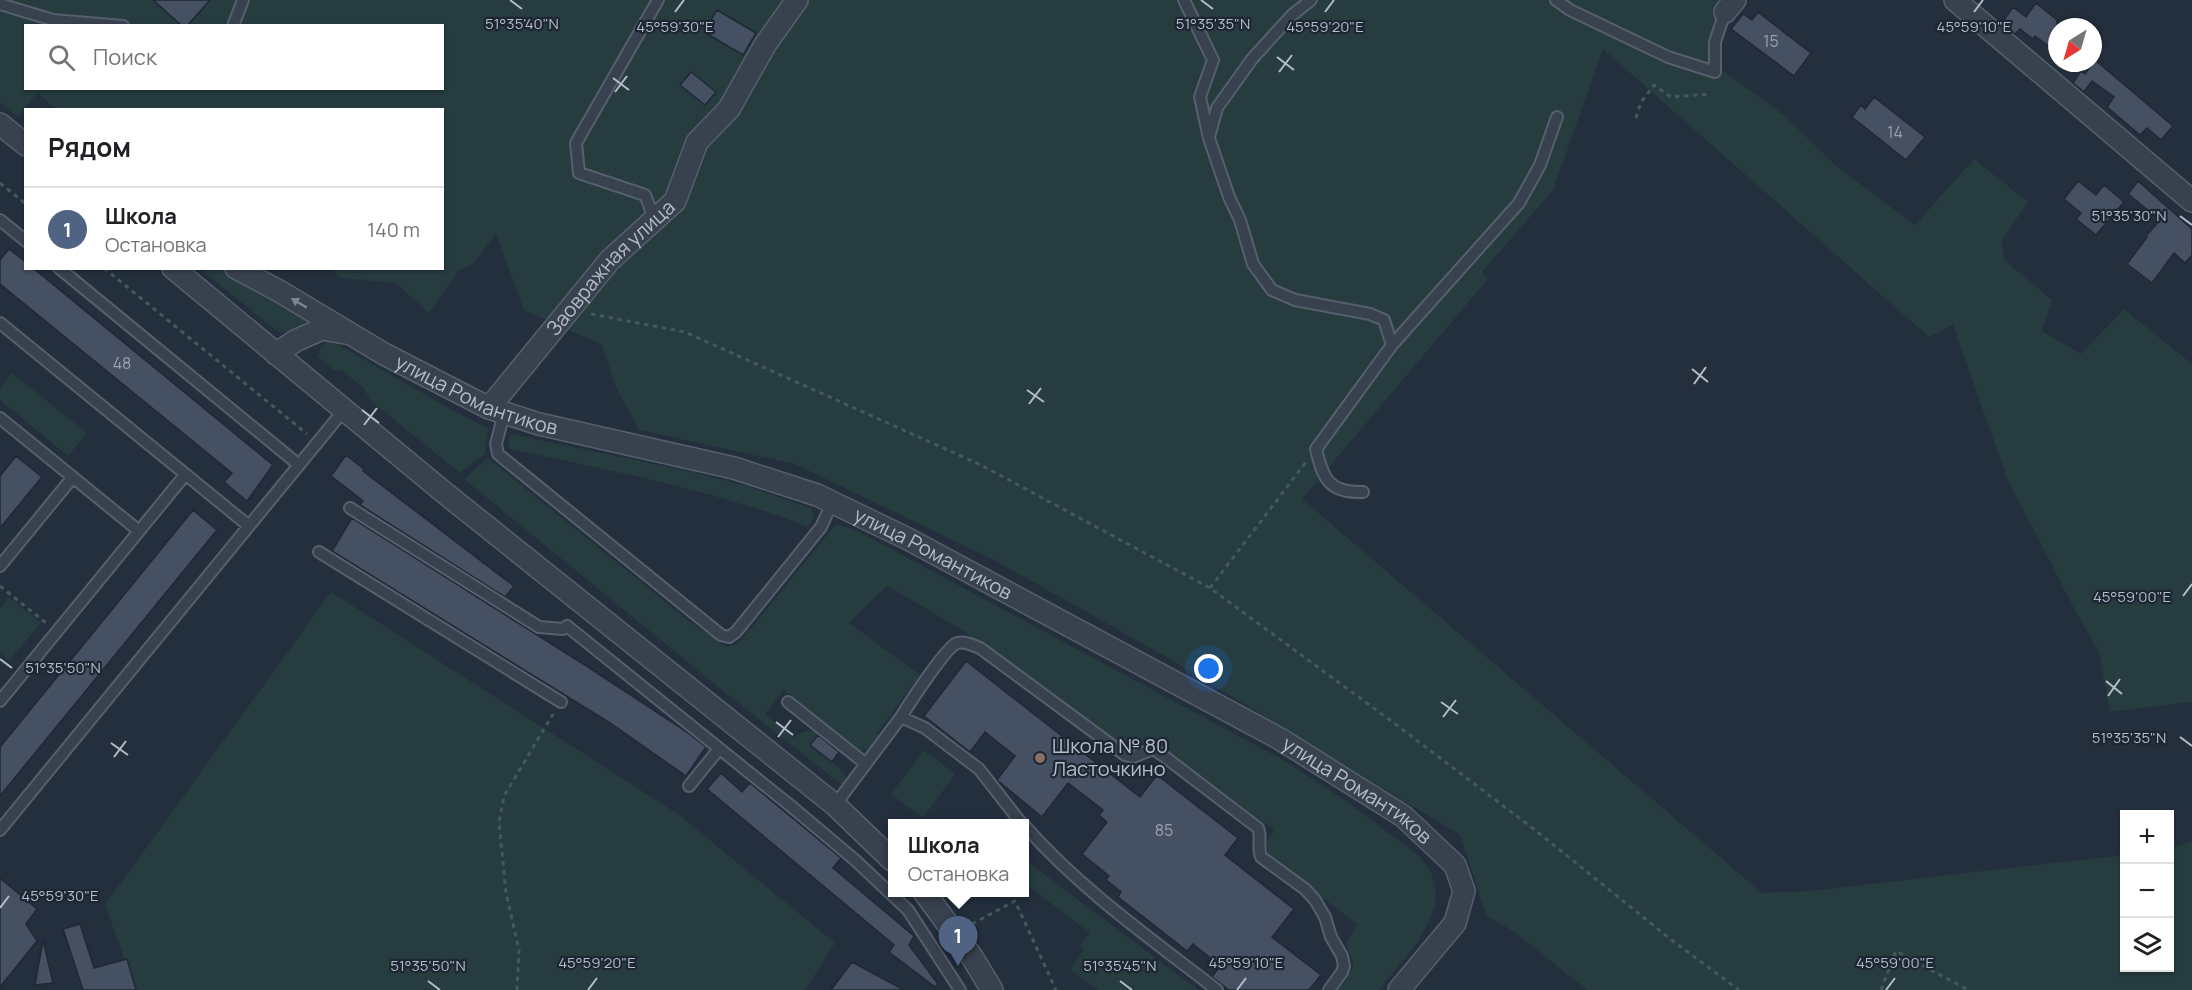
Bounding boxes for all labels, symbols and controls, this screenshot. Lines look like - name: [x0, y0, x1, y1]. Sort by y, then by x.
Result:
- text: 51°35'40"N: [485, 13, 559, 34]
- text: 51°35'35"N: [1176, 13, 1250, 34]
- text: 45°59'30"E: [636, 16, 714, 37]
- text: 45°59'20"E: [1286, 16, 1364, 37]
- text: 45°59'10"E: [1937, 16, 2011, 37]
- north arrow: [2048, 18, 2102, 72]
- search box: [24, 24, 444, 90]
- house number: 15: [1763, 30, 1779, 52]
- icon: search: [45, 41, 78, 74]
- text: Поиск: [93, 42, 157, 72]
- house number: 14: [1887, 121, 1903, 143]
- text: Рядом: [48, 129, 131, 165]
- street label: Заовражная улица: [540, 194, 680, 341]
- text: Школа: [105, 201, 177, 231]
- text: 51°35'30"N: [2091, 205, 2167, 226]
- text: 1: [63, 216, 72, 243]
- text: 140 m: [367, 216, 420, 243]
- text: Остановка: [105, 231, 207, 258]
- one-way arrow: [290, 297, 307, 308]
- street label: улица Романтиков: [391, 348, 561, 441]
- house number: 48: [113, 352, 131, 374]
- street label: улица Романтиков: [850, 501, 1017, 606]
- text: 45°59'00"E: [2093, 586, 2171, 607]
- your location: [1194, 654, 1223, 683]
- text: 51°35'50"N: [25, 657, 101, 678]
- text: 51°35'35"N: [2092, 727, 2166, 748]
- street label: улица Романтиков: [1277, 730, 1438, 850]
- place label: Школа № 80 Ласточкино: [1052, 732, 1168, 782]
- marker: Школа № 80 Ласточкино: [1033, 751, 1047, 765]
- map controls: [2120, 810, 2174, 972]
- button: +: [2120, 810, 2174, 864]
- popup: [888, 819, 1029, 897]
- house number: 85: [1155, 819, 1173, 841]
- text: Школа: [908, 830, 980, 860]
- text: Остановка: [908, 860, 1009, 887]
- button: −: [2120, 864, 2174, 918]
- text: 45°59'30"E: [21, 885, 99, 906]
- pin: 1: [938, 916, 978, 966]
- button: layers: [2120, 918, 2174, 972]
- text: 45°59'20"E: [558, 952, 636, 973]
- text: 45°59'10"E: [1209, 952, 1283, 973]
- text: 45°59'00"E: [1856, 952, 1934, 973]
- text: 51°35'50"N: [390, 955, 466, 976]
- text: 51°35'45"N: [1083, 955, 1157, 976]

